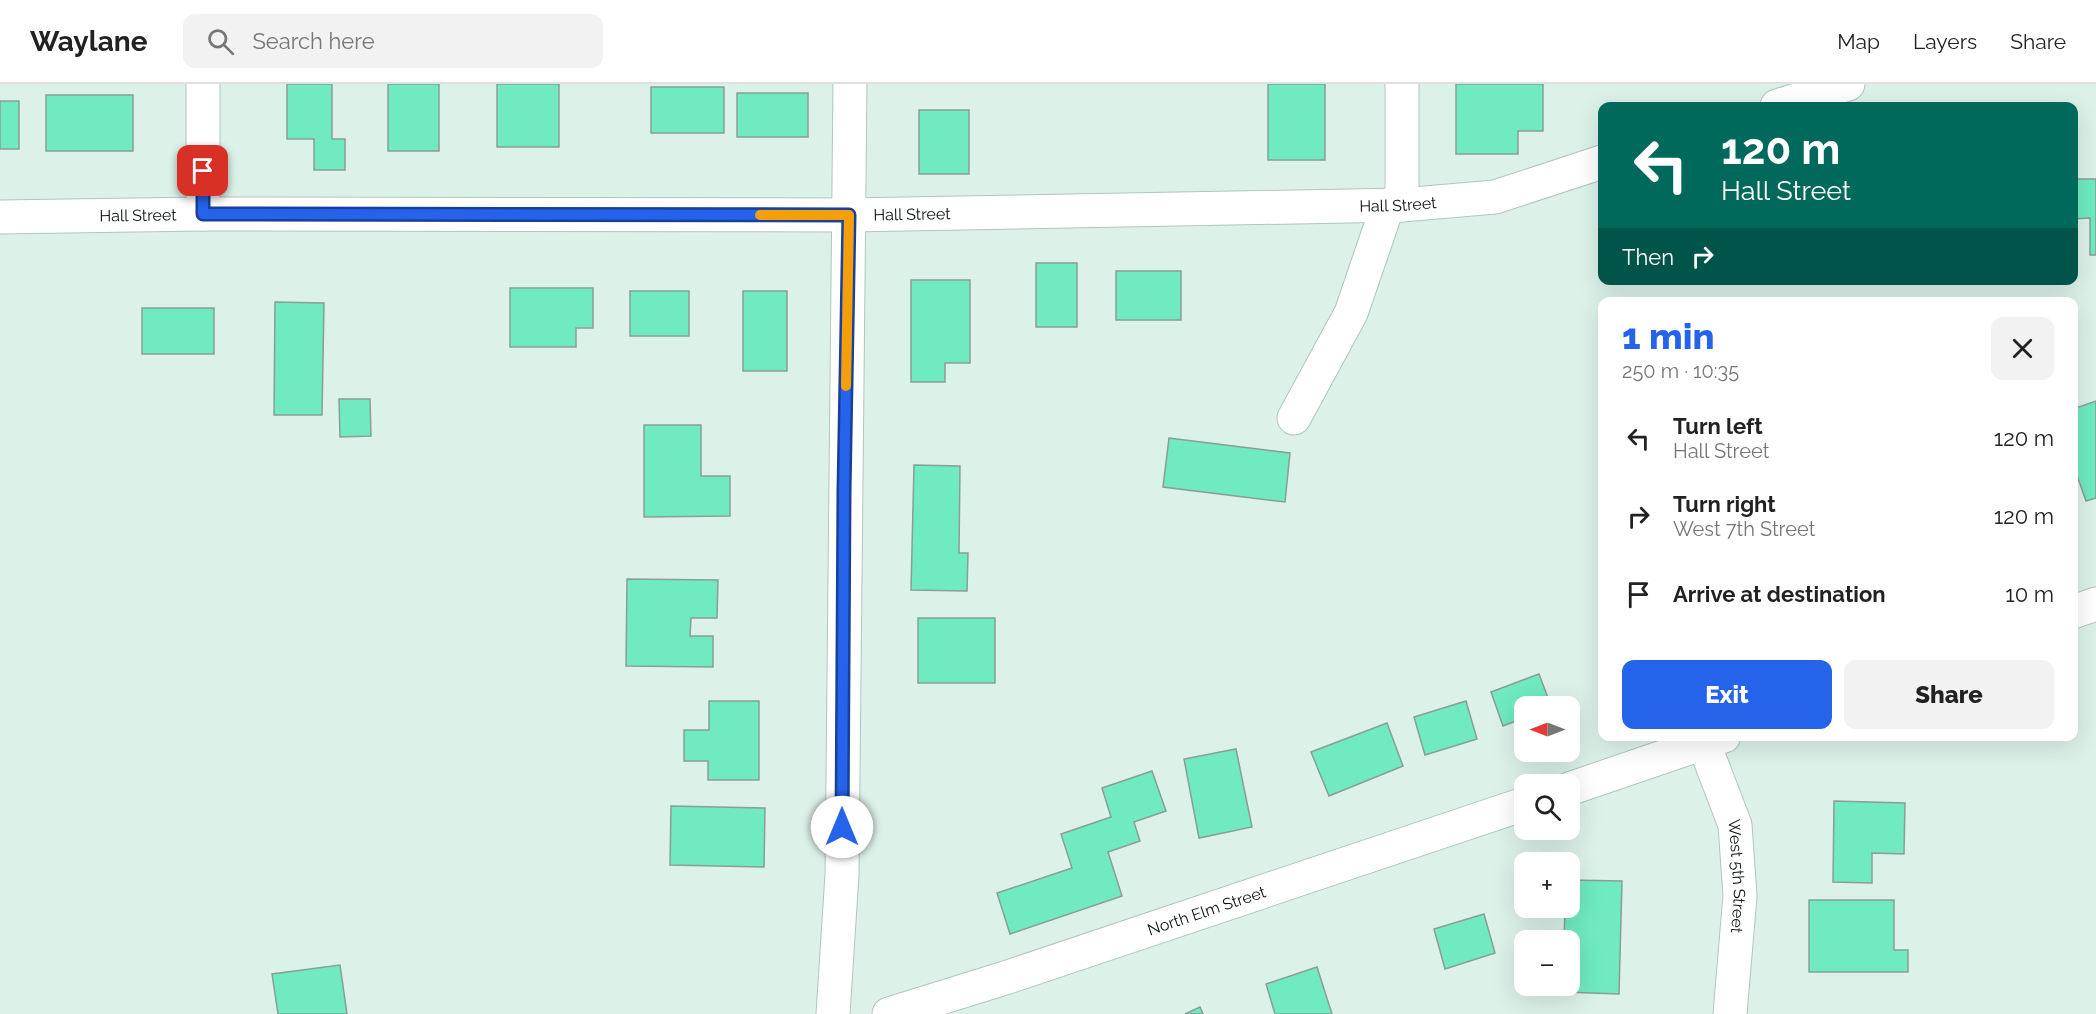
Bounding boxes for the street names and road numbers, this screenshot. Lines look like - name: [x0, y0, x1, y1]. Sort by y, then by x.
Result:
- street label: Hall Street: [1359, 193, 1438, 215]
- street label: Hall Street: [873, 204, 951, 224]
- street label: Hall Street: [99, 205, 177, 225]
- street label: West 5th Street: [1725, 819, 1750, 935]
- street label: North Elm Street: [1145, 882, 1269, 939]

